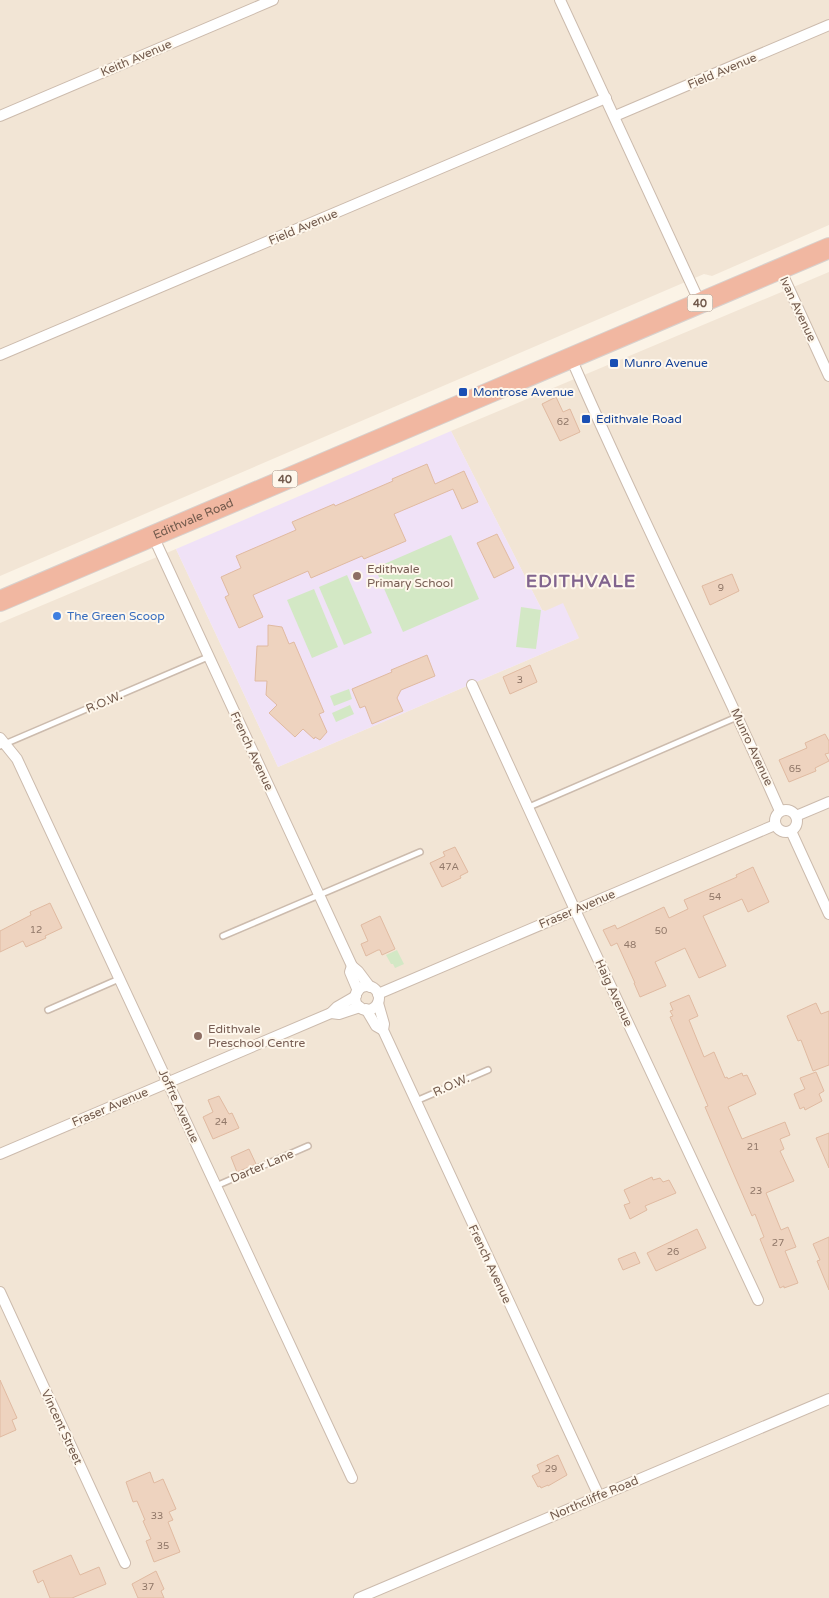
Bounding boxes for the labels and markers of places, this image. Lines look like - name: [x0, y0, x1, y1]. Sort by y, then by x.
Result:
- place label: Munro Avenue: [624, 356, 708, 370]
- marker: Munro Avenue: [608, 357, 620, 369]
- place label: Montrose Avenue: [473, 385, 574, 399]
- marker: Montrose Avenue: [457, 386, 469, 398]
- place label: Edithvale Road: [596, 412, 682, 426]
- marker: Edithvale Road: [580, 413, 592, 425]
- place label: Edithvale Primary School: [367, 562, 453, 590]
- marker: Edithvale Primary School: [351, 570, 363, 582]
- place label: The Green Scoop: [67, 609, 165, 623]
- marker: The Green Scoop: [51, 610, 63, 622]
- place label: Edithvale Preschool Centre: [208, 1022, 305, 1050]
- marker: Edithvale Preschool Centre: [192, 1030, 204, 1042]

